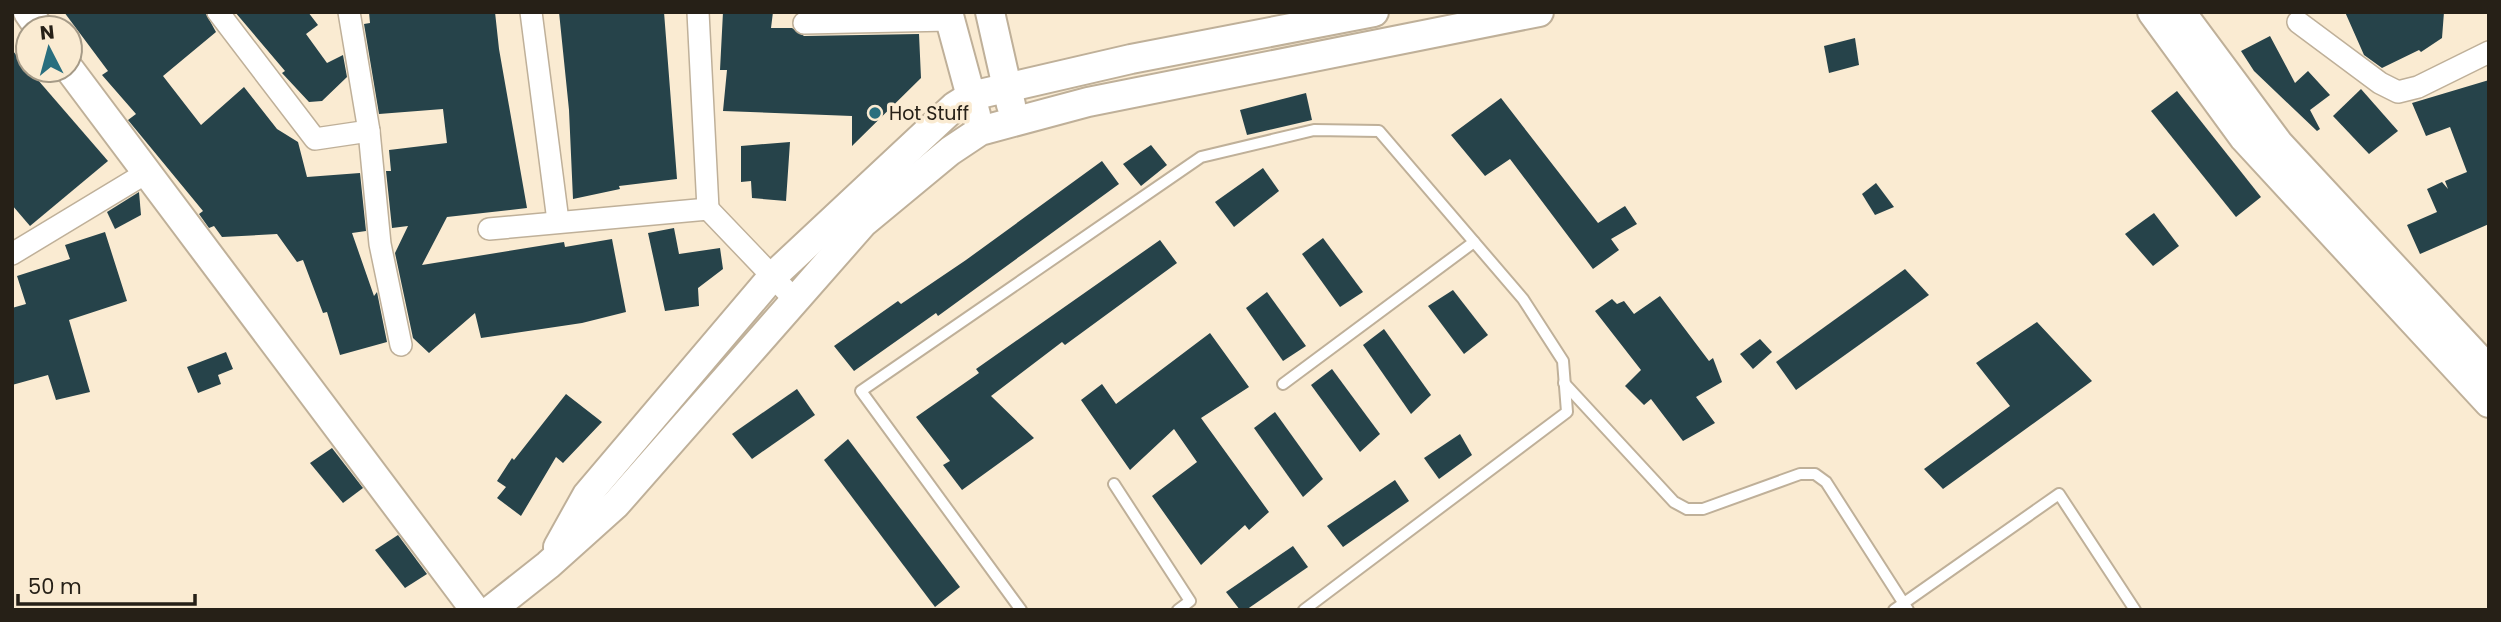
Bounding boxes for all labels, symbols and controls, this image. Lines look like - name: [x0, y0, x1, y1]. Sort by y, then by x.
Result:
- north arrow: [14, 14, 84, 84]
- text: N: [39, 18, 56, 47]
- place label: Hot Stuff: [889, 100, 969, 127]
- marker: Hot Stuff: [867, 105, 883, 121]
- scale bar: [18, 562, 194, 606]
- text: 50 m: [28, 572, 82, 601]

